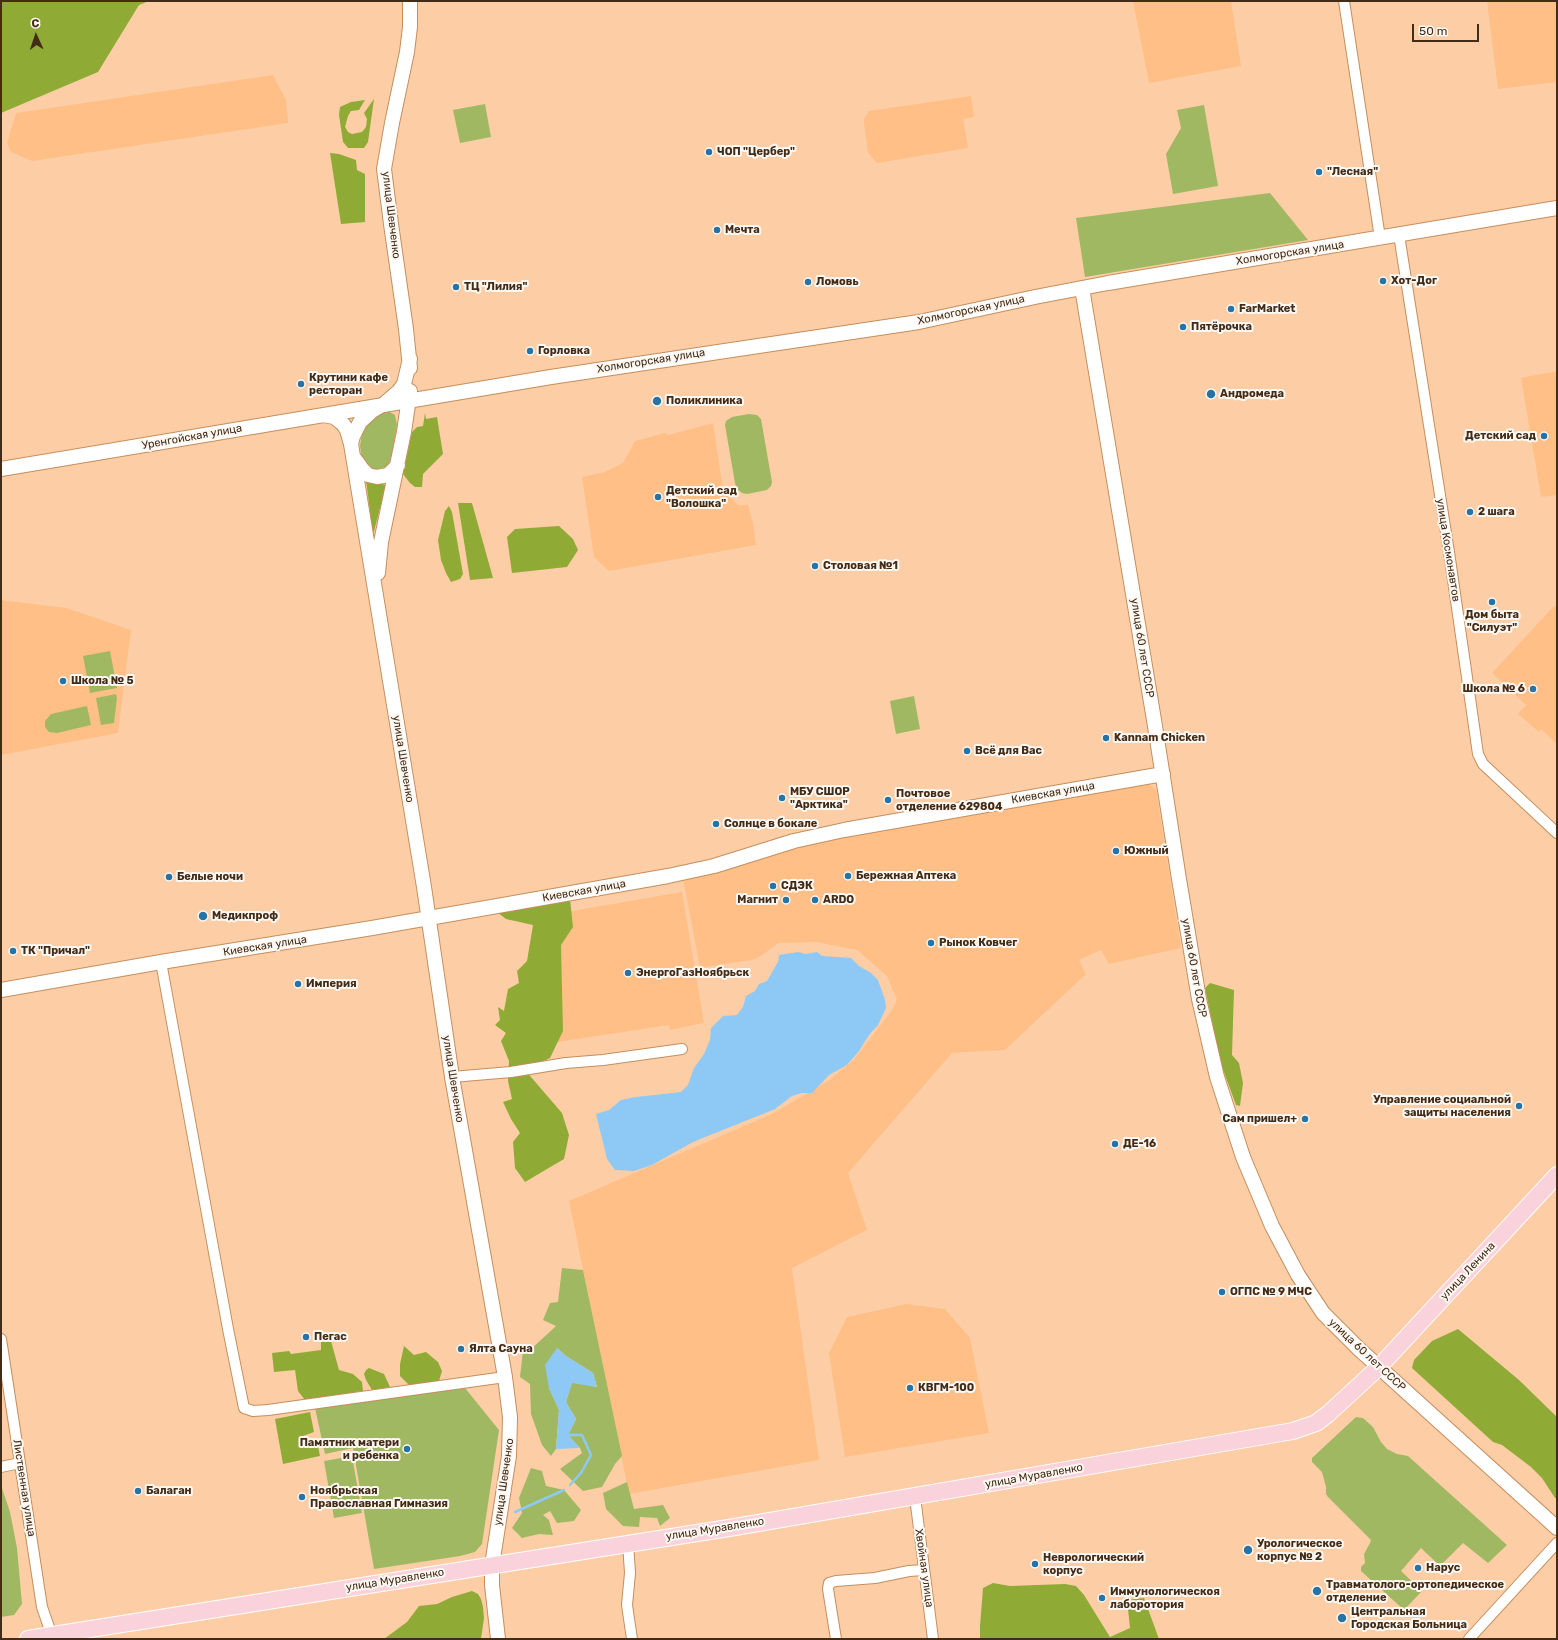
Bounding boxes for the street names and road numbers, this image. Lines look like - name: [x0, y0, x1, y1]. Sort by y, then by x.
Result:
- street label: улица Шевченко: [379, 170, 403, 260]
- street label: Холмогорская улица: [1235, 238, 1345, 268]
- street label: Холмогорская улица: [916, 292, 1026, 328]
- street label: Холмогорская улица: [596, 346, 706, 376]
- street label: Уренгойская улица: [141, 422, 243, 452]
- street label: улица Космонавтов: [1433, 497, 1463, 603]
- street label: улица 60 лет СССР: [1128, 597, 1156, 699]
- street label: улица Шевченко: [390, 714, 416, 804]
- street label: Киевская улица: [1010, 779, 1096, 807]
- street label: Киевская улица: [541, 877, 627, 905]
- street label: улица 60 лет СССР: [1179, 917, 1209, 1019]
- street label: Киевская улица: [222, 933, 308, 959]
- street label: улица Шевченко: [440, 1034, 466, 1124]
- street label: улица Ленина: [1438, 1239, 1498, 1303]
- street label: улица 60 лет СССР: [1326, 1316, 1408, 1394]
- street label: улица Шевченко: [491, 1437, 517, 1527]
- street label: Лиственная улица: [10, 1438, 38, 1538]
- street label: улица Муравленко: [984, 1461, 1084, 1491]
- street label: улица Муравленко: [665, 1515, 765, 1543]
- street label: Хвойная улица: [912, 1528, 936, 1608]
- street label: улица Муравленко: [345, 1566, 445, 1594]

